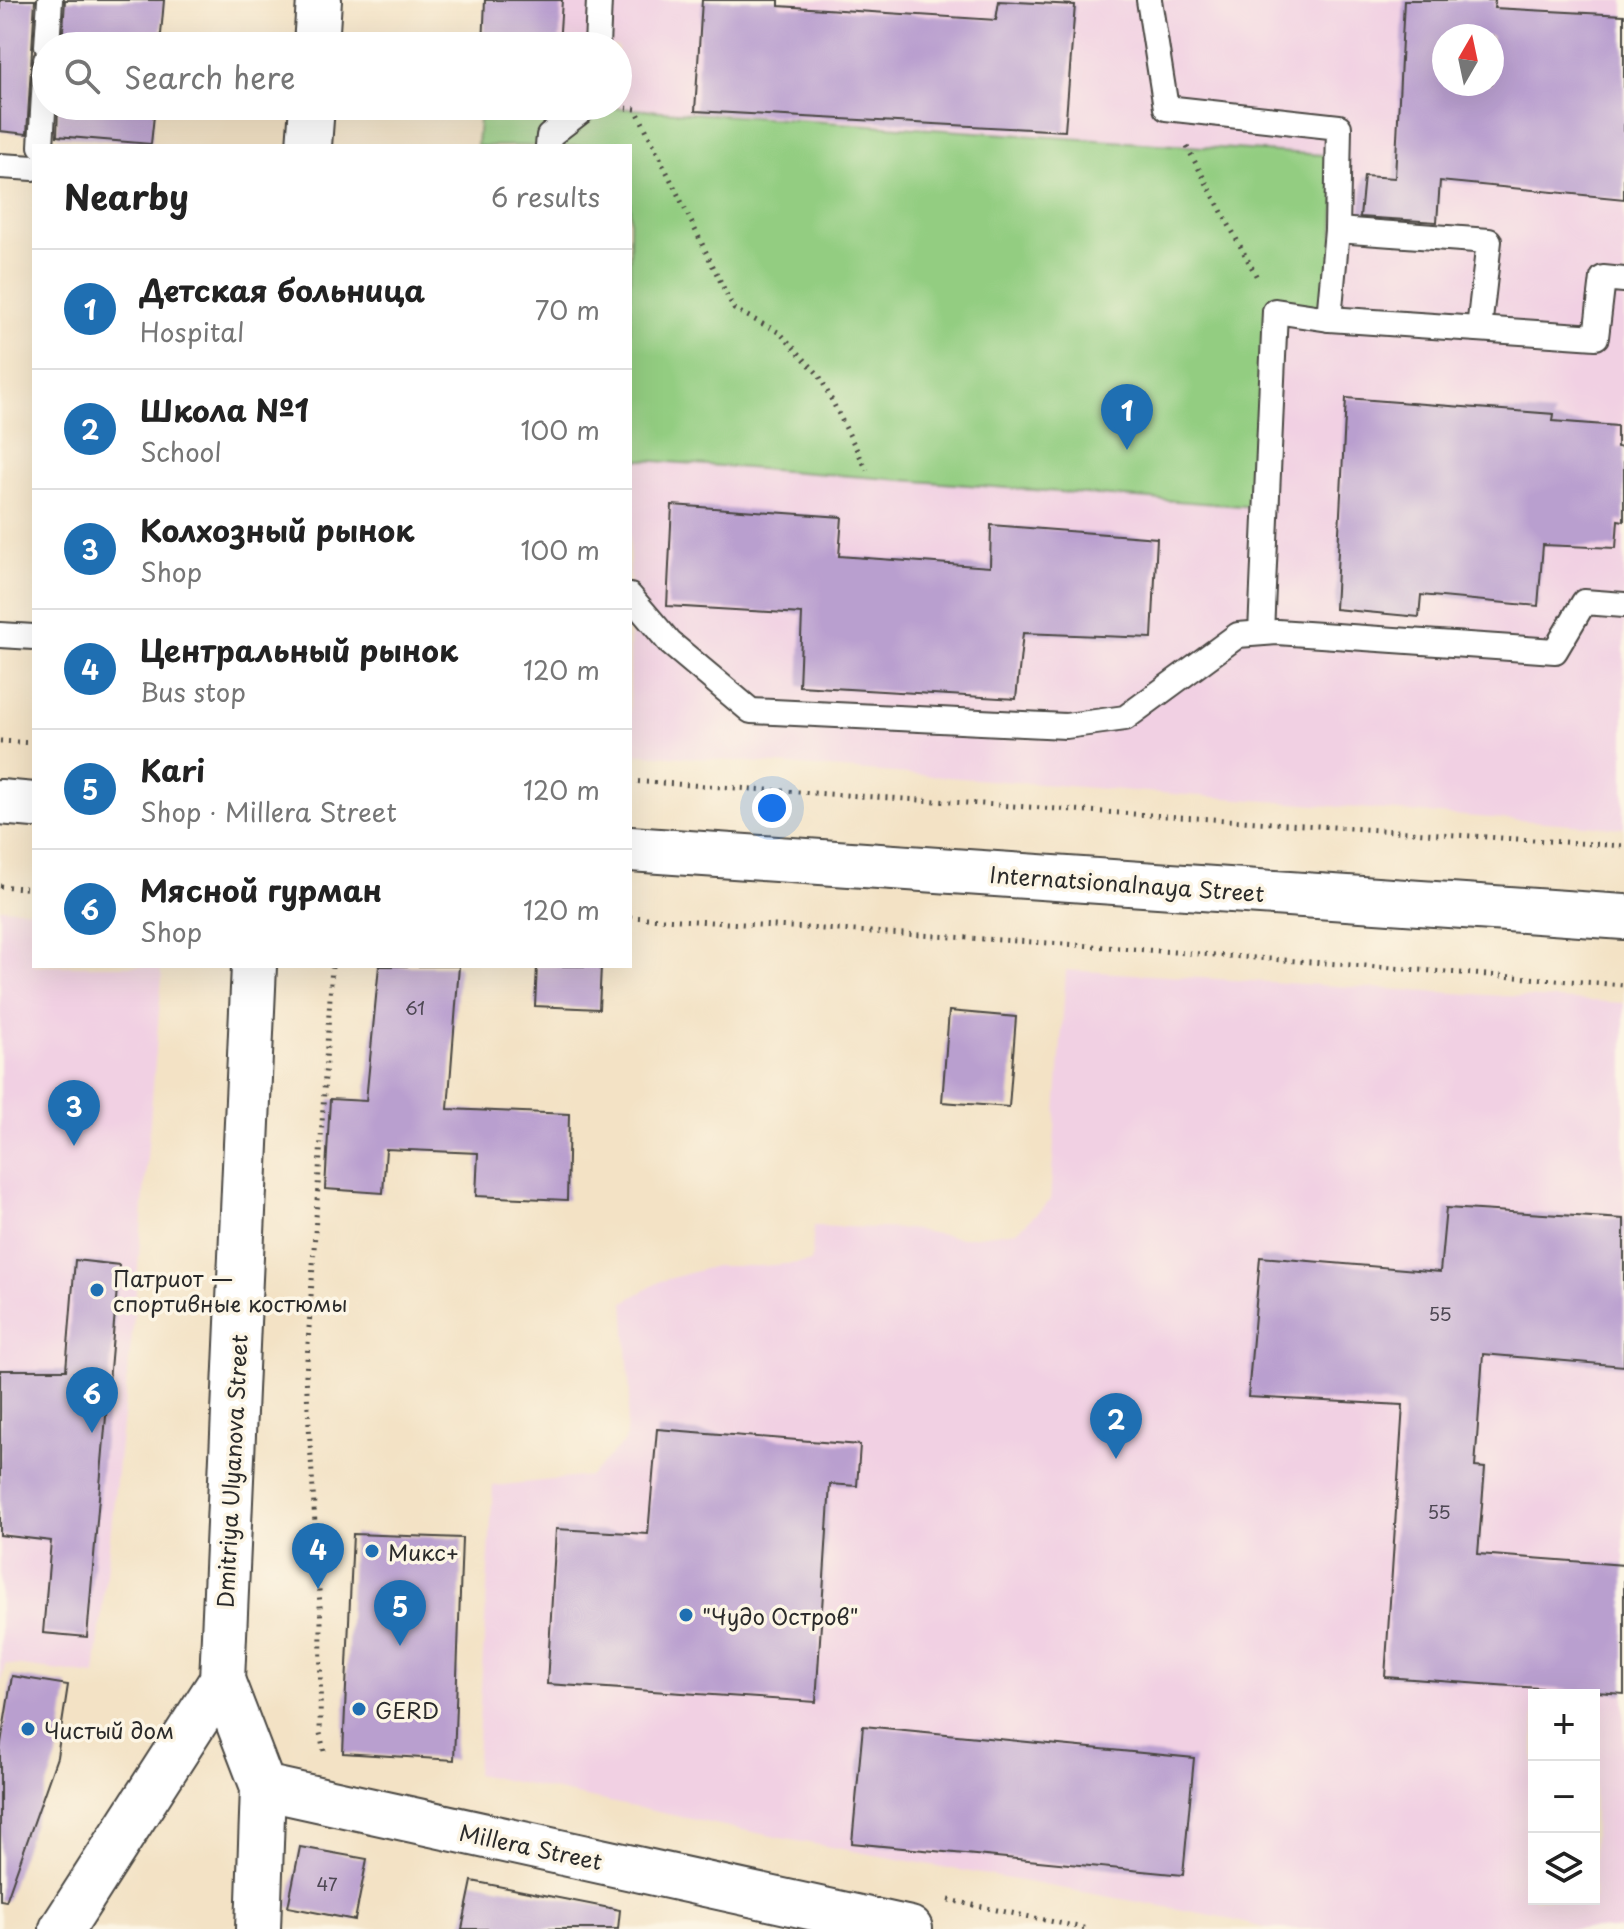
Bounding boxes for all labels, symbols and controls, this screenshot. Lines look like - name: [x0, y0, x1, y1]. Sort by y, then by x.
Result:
- north arrow: [1432, 24, 1504, 96]
- search box: [32, 32, 632, 120]
- icon: search: [60, 54, 104, 98]
- text: Search here: [124, 54, 296, 99]
- text: Nearby: [64, 170, 189, 222]
- text: 6 results: [491, 177, 600, 216]
- text: Детская больница: [140, 267, 425, 312]
- text: 1: [84, 290, 96, 329]
- text: 70 m: [535, 290, 600, 329]
- text: Hospital: [140, 312, 244, 351]
- pin: 1: [1101, 384, 1153, 450]
- text: Школа №1: [140, 387, 309, 432]
- text: 2: [81, 410, 99, 449]
- text: 100 m: [520, 410, 600, 449]
- text: School: [140, 432, 222, 471]
- text: Колхозный рынок: [140, 507, 414, 552]
- text: 3: [81, 530, 99, 569]
- text: 100 m: [520, 530, 600, 569]
- text: Shop: [140, 552, 202, 591]
- text: Центральный рынок: [140, 627, 458, 672]
- text: 4: [81, 650, 99, 689]
- text: 120 m: [523, 650, 600, 689]
- text: Bus stop: [140, 672, 246, 711]
- text: Kari: [140, 747, 205, 792]
- text: 5: [82, 770, 98, 809]
- text: 120 m: [523, 770, 600, 809]
- your location: [752, 788, 792, 828]
- text: Shop · Millera Street: [140, 792, 397, 831]
- street label: Internatsionalnaya Street: [989, 857, 1265, 909]
- text: Мясной гурман: [140, 867, 382, 912]
- text: 6: [81, 890, 99, 929]
- text: 120 m: [523, 890, 600, 929]
- text: Shop: [140, 912, 202, 951]
- house number: 61: [405, 994, 425, 1021]
- pin: 3: [48, 1080, 100, 1146]
- place label: Патриот — спортивные костюмы: [113, 1261, 348, 1319]
- marker: Патриот — спортивные костюмы: [88, 1281, 106, 1299]
- house number: 55: [1428, 1300, 1452, 1327]
- street label: Dmitriya Ulyanova Street: [207, 1333, 255, 1609]
- pin: 6: [66, 1367, 118, 1433]
- pin: 2: [1090, 1393, 1142, 1459]
- house number: 55: [1427, 1498, 1451, 1525]
- pin: 4: [292, 1523, 344, 1589]
- place label: Микс+: [388, 1535, 460, 1568]
- marker: Микс+: [363, 1542, 381, 1560]
- pin: 5: [374, 1580, 426, 1646]
- place label: "Чудо Остров": [702, 1599, 859, 1632]
- marker: "Чудо Остров": [677, 1606, 695, 1624]
- map controls: [1528, 1689, 1600, 1905]
- button: +: [1528, 1689, 1600, 1761]
- place label: GERD: [375, 1693, 439, 1726]
- marker: GERD: [350, 1700, 368, 1718]
- place label: Чистый дом: [44, 1713, 174, 1746]
- marker: Чистый дом: [19, 1720, 37, 1738]
- button: −: [1528, 1761, 1600, 1833]
- street label: Millera Street: [456, 1815, 606, 1877]
- button: layers: [1528, 1833, 1600, 1905]
- house number: 47: [316, 1870, 338, 1897]

